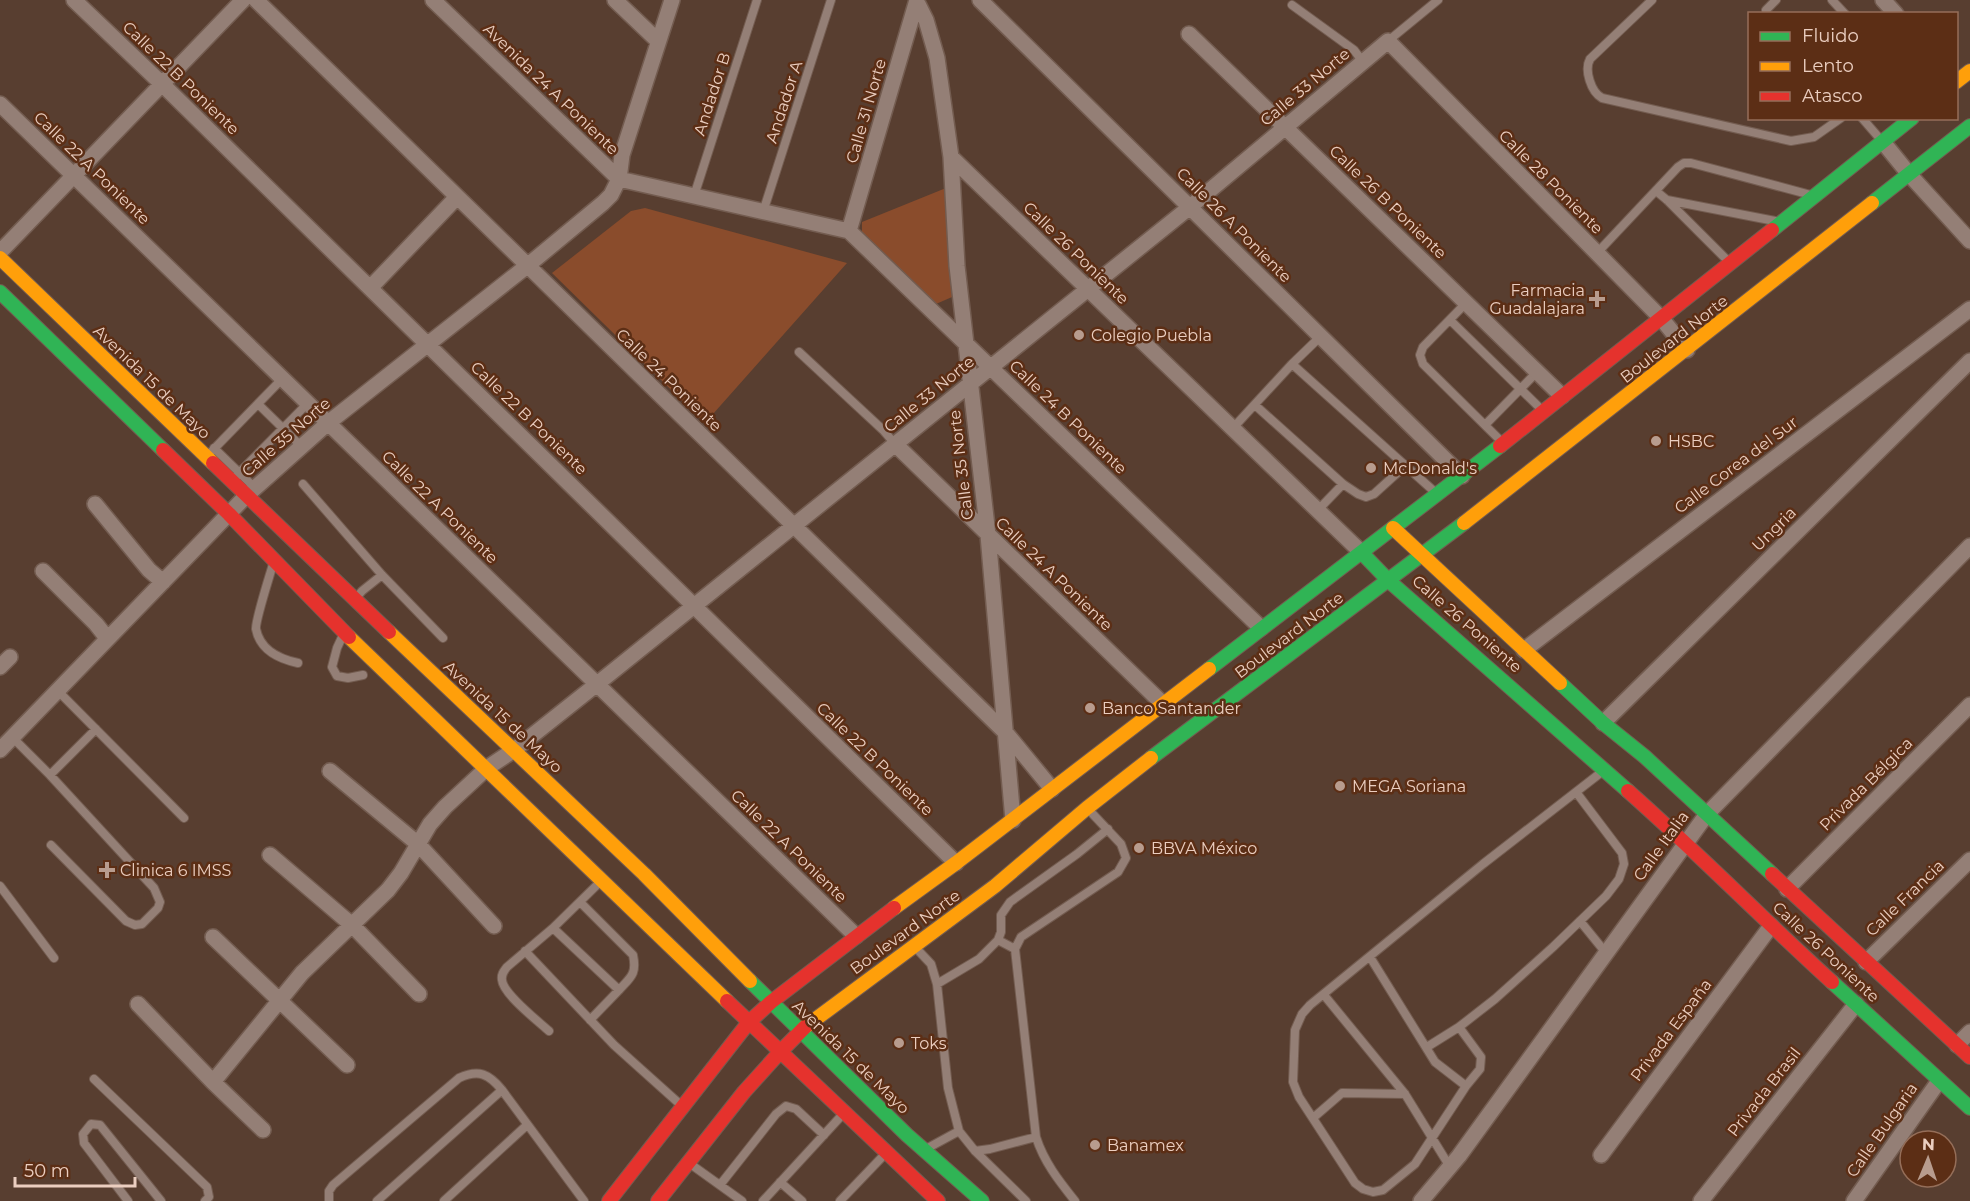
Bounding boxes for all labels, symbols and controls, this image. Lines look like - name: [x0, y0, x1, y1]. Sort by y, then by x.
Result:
- legend: [1748, 12, 1958, 120]
- street label: Calle 22 B Poniente: [119, 17, 243, 139]
- street label: Avenida 24 A Poniente: [479, 19, 623, 159]
- text: Fluido: [1802, 25, 1859, 47]
- street label: Calle 33 Norte: [1256, 44, 1354, 130]
- street label: Andador B: [690, 50, 734, 138]
- text: Lento: [1802, 55, 1854, 77]
- street label: Calle 31 Norte: [842, 57, 890, 165]
- street label: Andador A: [762, 58, 806, 146]
- text: Atasco: [1802, 85, 1862, 107]
- street label: Calle 22 A Poniente: [30, 108, 154, 228]
- street label: Calle 28 Poniente: [1495, 126, 1607, 238]
- street label: Calle 26 B Poniente: [1326, 141, 1450, 263]
- street label: Calle 26 A Poniente: [1173, 164, 1295, 286]
- street label: Calle 26 Poniente: [1019, 198, 1133, 308]
- place label: Farmacia Guadalajara: [1489, 281, 1585, 318]
- street label: Boulevard Norte: [1616, 291, 1732, 387]
- marker: Farmacia Guadalajara: [1590, 292, 1604, 306]
- street label: Avenida 15 de Mayo: [90, 321, 214, 443]
- street label: Calle 24 Poniente: [612, 325, 726, 435]
- place label: Colegio Puebla: [1091, 326, 1212, 345]
- marker: Colegio Puebla: [1072, 328, 1086, 342]
- street label: Calle 33 Norte: [880, 352, 978, 436]
- street label: Calle 24 B Poniente: [1005, 356, 1131, 478]
- street label: Calle 22 B Poniente: [467, 357, 591, 479]
- street label: Calle 35 Norte: [238, 393, 334, 481]
- street label: Calle 35 Norte: [945, 409, 977, 521]
- street label: Calle Corea del Sur: [1671, 412, 1801, 518]
- place label: HSBC: [1668, 432, 1714, 451]
- marker: HSBC: [1649, 434, 1663, 448]
- street label: Calle 22 A Poniente: [378, 447, 502, 567]
- place label: McDonald's: [1383, 459, 1477, 478]
- marker: McDonald's: [1364, 461, 1378, 475]
- street label: Ungria: [1748, 503, 1800, 555]
- street label: Calle 24 A Poniente: [992, 513, 1116, 635]
- street label: Calle 26 Poniente: [1408, 571, 1526, 677]
- street label: Boulevard Norte: [1231, 588, 1347, 682]
- street label: Avenida 15 de Mayo: [440, 657, 566, 777]
- street label: Calle 22 B Poniente: [813, 698, 937, 820]
- place label: Banco Santander: [1102, 699, 1241, 718]
- marker: Banco Santander: [1083, 701, 1097, 715]
- street label: Privada Bélgica: [1816, 734, 1916, 834]
- place label: MEGA Soriana: [1352, 777, 1466, 796]
- marker: MEGA Soriana: [1333, 779, 1347, 793]
- street label: Calle 22 A Poniente: [727, 786, 851, 906]
- street label: Calle Italia: [1629, 807, 1693, 885]
- place label: BBVA México: [1151, 839, 1257, 858]
- marker: BBVA México: [1132, 841, 1146, 855]
- street label: Calle Francia: [1862, 856, 1948, 940]
- marker: Clinica 6 IMSS: [98, 861, 116, 879]
- place label: Clinica 6 IMSS: [120, 861, 232, 880]
- street label: Boulevard Norte: [846, 886, 964, 978]
- street label: Calle 26 Poniente: [1769, 898, 1883, 1006]
- street label: Privada España: [1626, 975, 1716, 1085]
- street label: Avenida 15 de Mayo: [789, 996, 913, 1118]
- place label: Toks: [911, 1034, 947, 1053]
- marker: Toks: [892, 1036, 906, 1050]
- street label: Privada Brasil: [1723, 1044, 1805, 1140]
- street label: Calle Bulgaria: [1842, 1079, 1922, 1181]
- north arrow: [1898, 1129, 1958, 1189]
- text: N: [1922, 1135, 1935, 1154]
- place label: Banamex: [1107, 1136, 1184, 1155]
- marker: Banamex: [1088, 1138, 1102, 1152]
- scale bar: [15, 1150, 135, 1188]
- text: 50 m: [24, 1160, 70, 1182]

